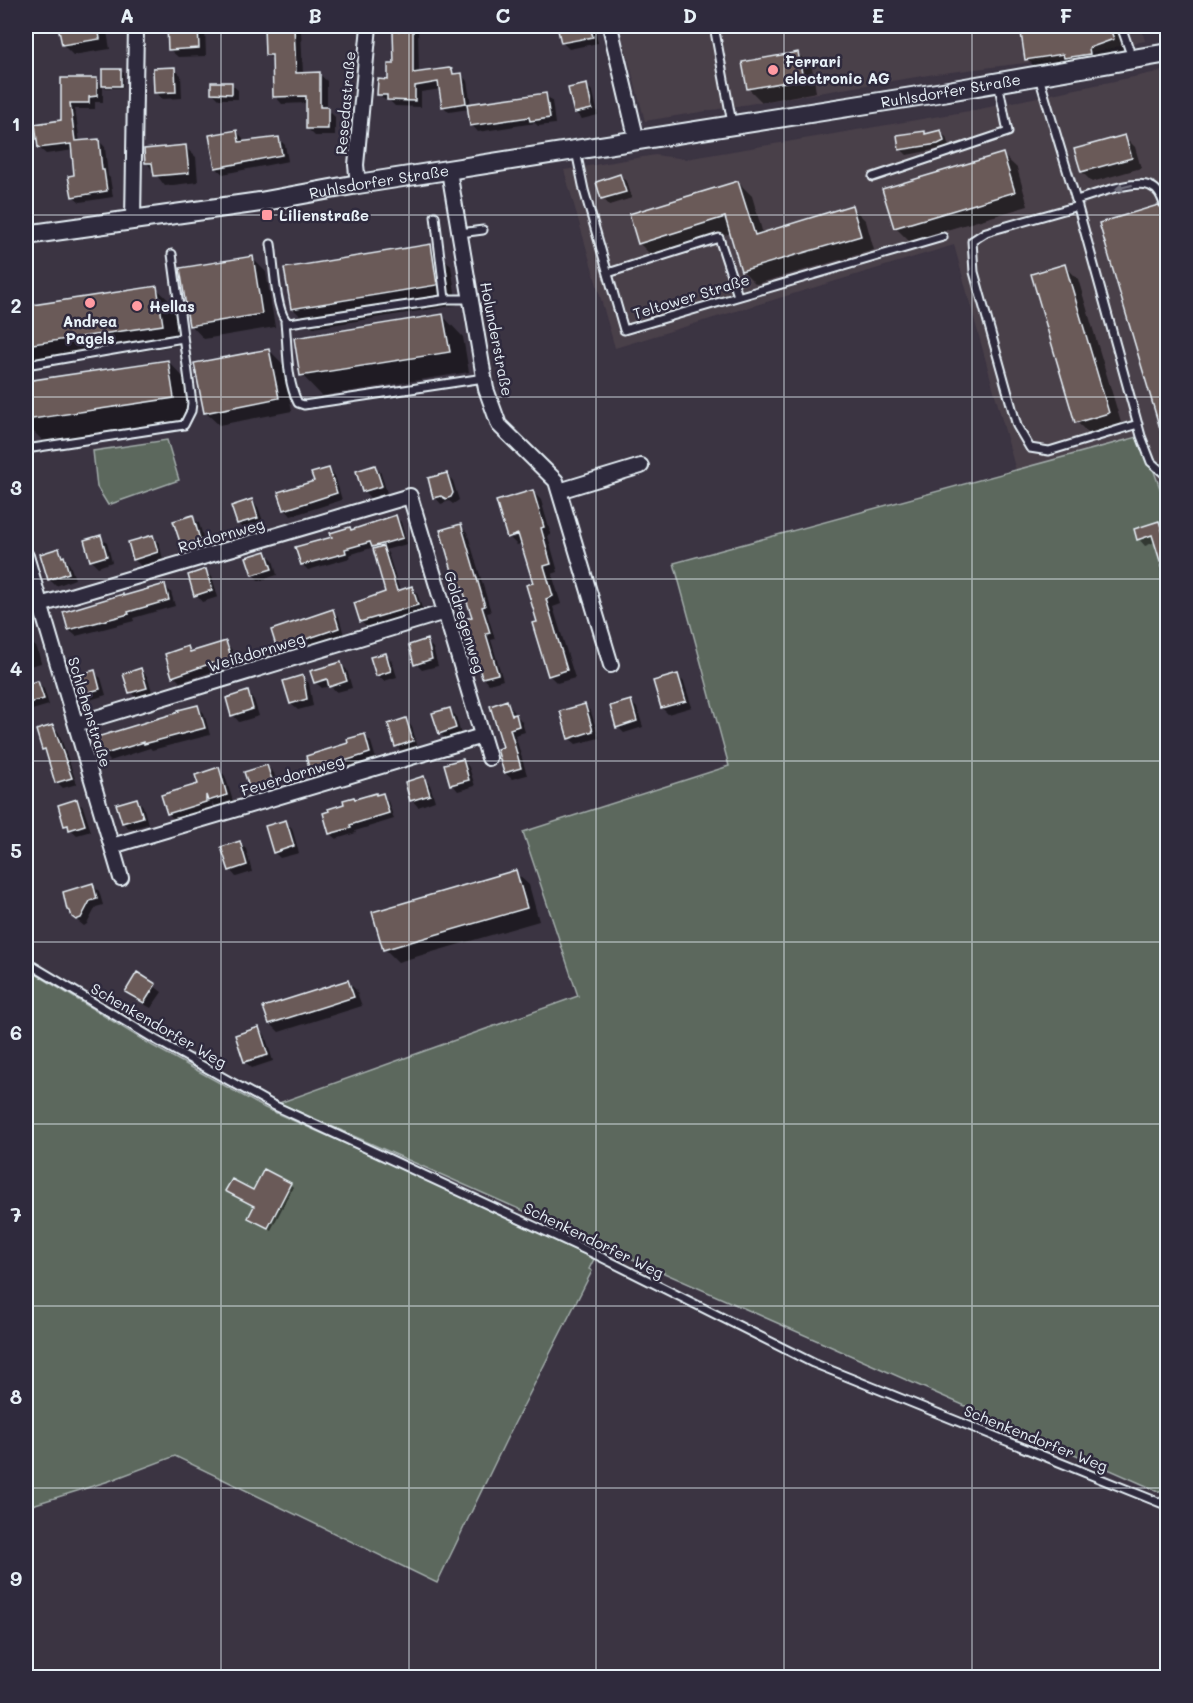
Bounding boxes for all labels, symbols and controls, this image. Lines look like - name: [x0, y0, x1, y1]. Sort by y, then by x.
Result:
- text: A: [120, 2, 134, 28]
- text: B: [308, 2, 322, 28]
- text: C: [496, 2, 511, 28]
- text: D: [683, 2, 697, 28]
- text: E: [872, 2, 884, 28]
- text: F: [1060, 2, 1073, 28]
- street label: Resedastraße: [331, 50, 359, 156]
- place label: Ferrari electronic AG: [785, 51, 890, 88]
- marker: Ferrari electronic AG: [766, 63, 780, 77]
- street label: Ruhlsdorfer Straße: [879, 69, 1022, 112]
- text: 1: [12, 110, 20, 136]
- street label: Ruhlsdorfer Straße: [307, 160, 450, 203]
- one-way arrow: [1115, 183, 1134, 193]
- place label: Lilienstraße: [279, 205, 369, 225]
- marker: Lilienstraße: [260, 208, 274, 222]
- street label: Teltower Straße: [630, 269, 752, 323]
- street label: Holunderstraße: [476, 280, 518, 398]
- text: 2: [10, 292, 22, 318]
- marker: Andrea Pagels: [83, 296, 97, 310]
- place label: Hellas: [149, 296, 195, 316]
- marker: Hellas: [130, 299, 144, 313]
- place label: Andrea Pagels: [63, 311, 117, 348]
- text: 3: [10, 474, 22, 500]
- street label: Rotdornweg: [175, 513, 267, 557]
- street label: Goldregenweg: [440, 568, 490, 676]
- street label: Weißdornweg: [205, 628, 307, 676]
- street label: Schlehenstraße: [64, 654, 116, 770]
- text: 4: [10, 655, 23, 681]
- street label: Feuerdornweg: [238, 750, 346, 800]
- text: 5: [10, 837, 22, 863]
- street label: Schenkendorfer Weg: [88, 978, 231, 1072]
- text: 6: [10, 1019, 22, 1045]
- street label: Schenkendorfer Weg: [521, 1197, 668, 1283]
- text: 7: [10, 1201, 22, 1227]
- text: 8: [10, 1383, 22, 1409]
- street label: Schenkendorfer Weg: [961, 1400, 1111, 1476]
- text: 9: [10, 1565, 22, 1591]

